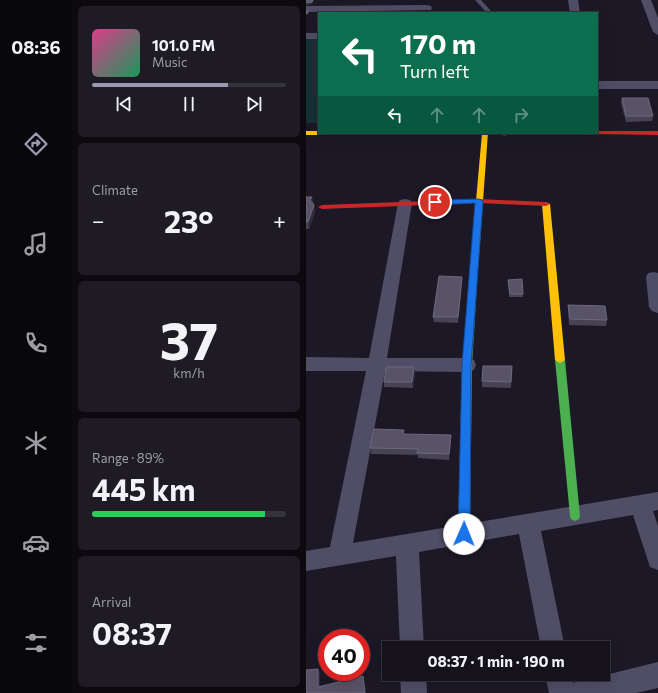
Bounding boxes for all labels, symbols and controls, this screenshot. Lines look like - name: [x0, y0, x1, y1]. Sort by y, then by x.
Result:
- text: 170 m: [400, 26, 476, 60]
- icon: left: [334, 28, 386, 80]
- text: 08:36: [11, 36, 61, 58]
- text: 101.0 FM: [152, 36, 215, 54]
- text: Music: [152, 54, 187, 70]
- text: Turn left: [400, 60, 469, 82]
- icon: previous: [113, 93, 135, 115]
- icon: pause: [178, 93, 200, 115]
- icon: next: [243, 93, 265, 115]
- icon: left: [384, 104, 406, 126]
- icon: ahead: [426, 104, 448, 126]
- icon: ahead: [468, 104, 490, 126]
- icon: right: [510, 104, 532, 126]
- icon: directions: [22, 130, 50, 158]
- text: Climate: [92, 182, 138, 198]
- pin: [418, 185, 452, 219]
- icon: arrive: [424, 191, 446, 213]
- text: 23°: [164, 202, 214, 239]
- text: −: [92, 207, 105, 234]
- text: +: [273, 207, 286, 234]
- icon: music: [22, 230, 50, 258]
- text: 37: [160, 307, 218, 371]
- icon: phone: [22, 329, 50, 357]
- text: km/h: [173, 365, 205, 381]
- icon: climate: [22, 429, 50, 457]
- text: Range · 89%: [92, 450, 164, 466]
- text: 445 km: [92, 470, 195, 507]
- position arrow: [443, 513, 485, 555]
- icon: car: [22, 529, 50, 557]
- text: Arrival: [92, 594, 131, 610]
- text: 08:37: [92, 614, 172, 651]
- icon: filters: [22, 629, 50, 657]
- speed limit sign: 40: [318, 629, 370, 681]
- text: 08:37 · 1 min · 190 m: [427, 652, 565, 670]

